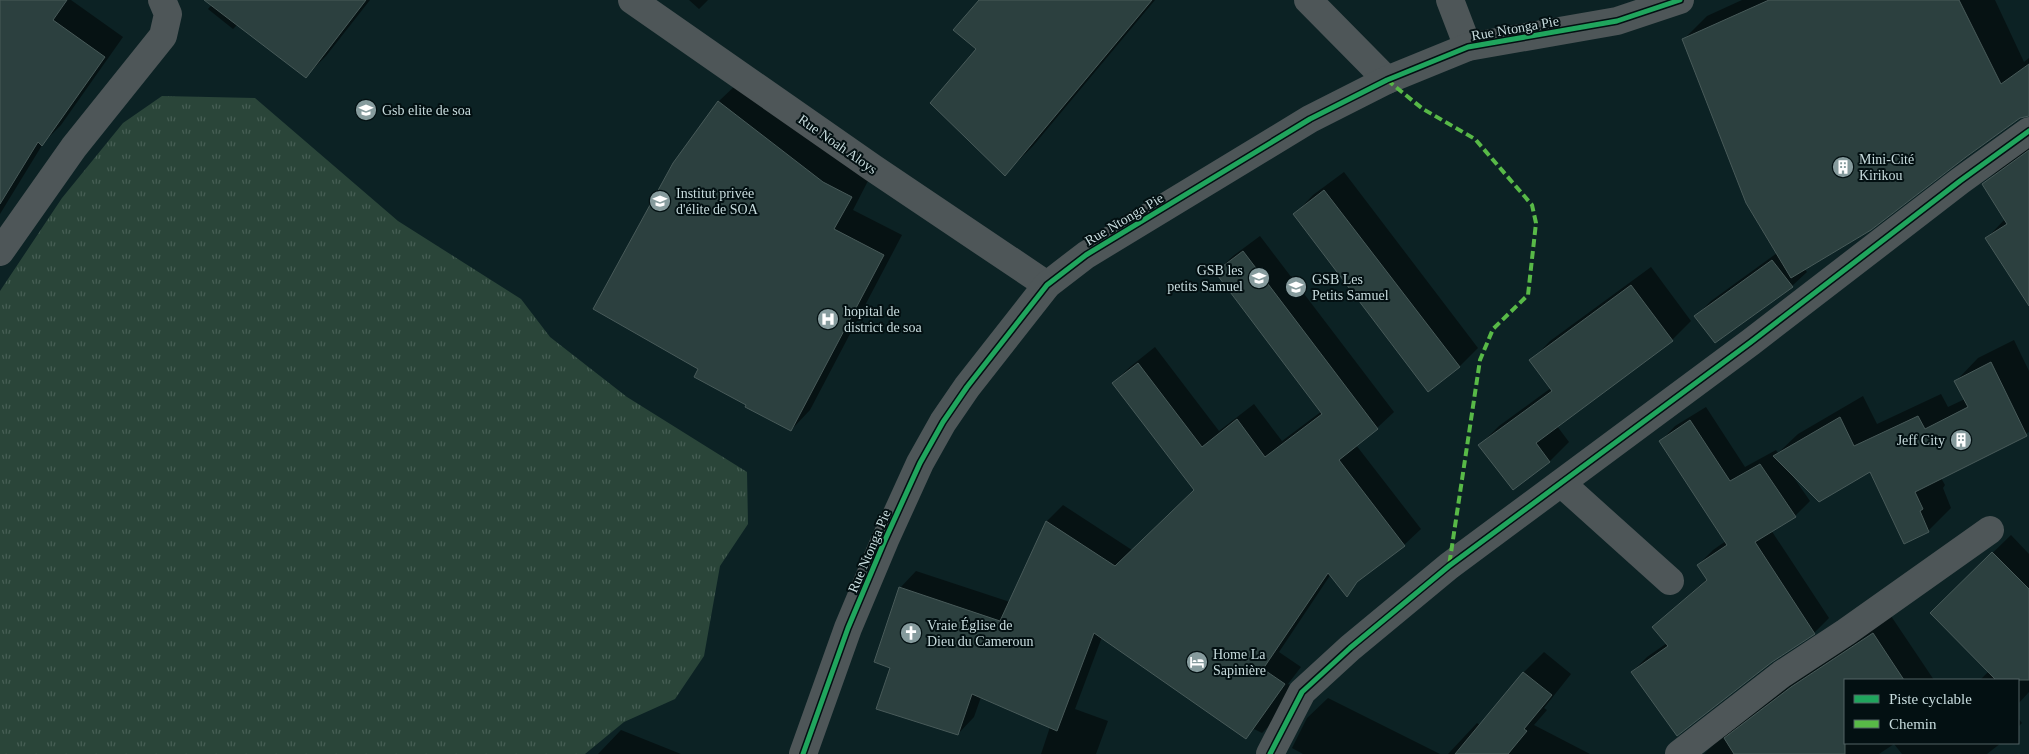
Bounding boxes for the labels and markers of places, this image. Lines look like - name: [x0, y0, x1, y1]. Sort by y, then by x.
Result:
- school or university icon: Gsb elite de soa: [354, 98, 378, 122]
- place label: Gsb elite de soa: [382, 103, 472, 118]
- place label: Mini-Cité Kirikou: [1859, 152, 1914, 183]
- building icon: Mini-Cité Kirikou: [1831, 155, 1855, 179]
- place label: Institut privée d'élite de SOA: [676, 186, 759, 217]
- school or university icon: Institut privée d'élite de SOA: [648, 189, 672, 213]
- place label: GSB les petits Samuel: [1167, 263, 1243, 294]
- school or university icon: GSB les petits Samuel: [1247, 266, 1271, 290]
- place label: GSB Les Petits Samuel: [1312, 272, 1389, 303]
- school or university icon: GSB Les Petits Samuel: [1284, 275, 1308, 299]
- place label: hopital de district de soa: [844, 304, 923, 335]
- hospital icon: hopital de district de soa: [816, 307, 840, 331]
- building icon: Jeff City: [1949, 428, 1973, 452]
- place label: Jeff City: [1897, 433, 1945, 448]
- place label: Vraie Église de Dieu du Cameroun: [927, 617, 1034, 649]
- church icon: Vraie Église de Dieu du Cameroun: [899, 621, 923, 645]
- place label: Home La Sapinière: [1213, 647, 1266, 678]
- hotel icon: Home La Sapinière: [1185, 650, 1209, 674]

